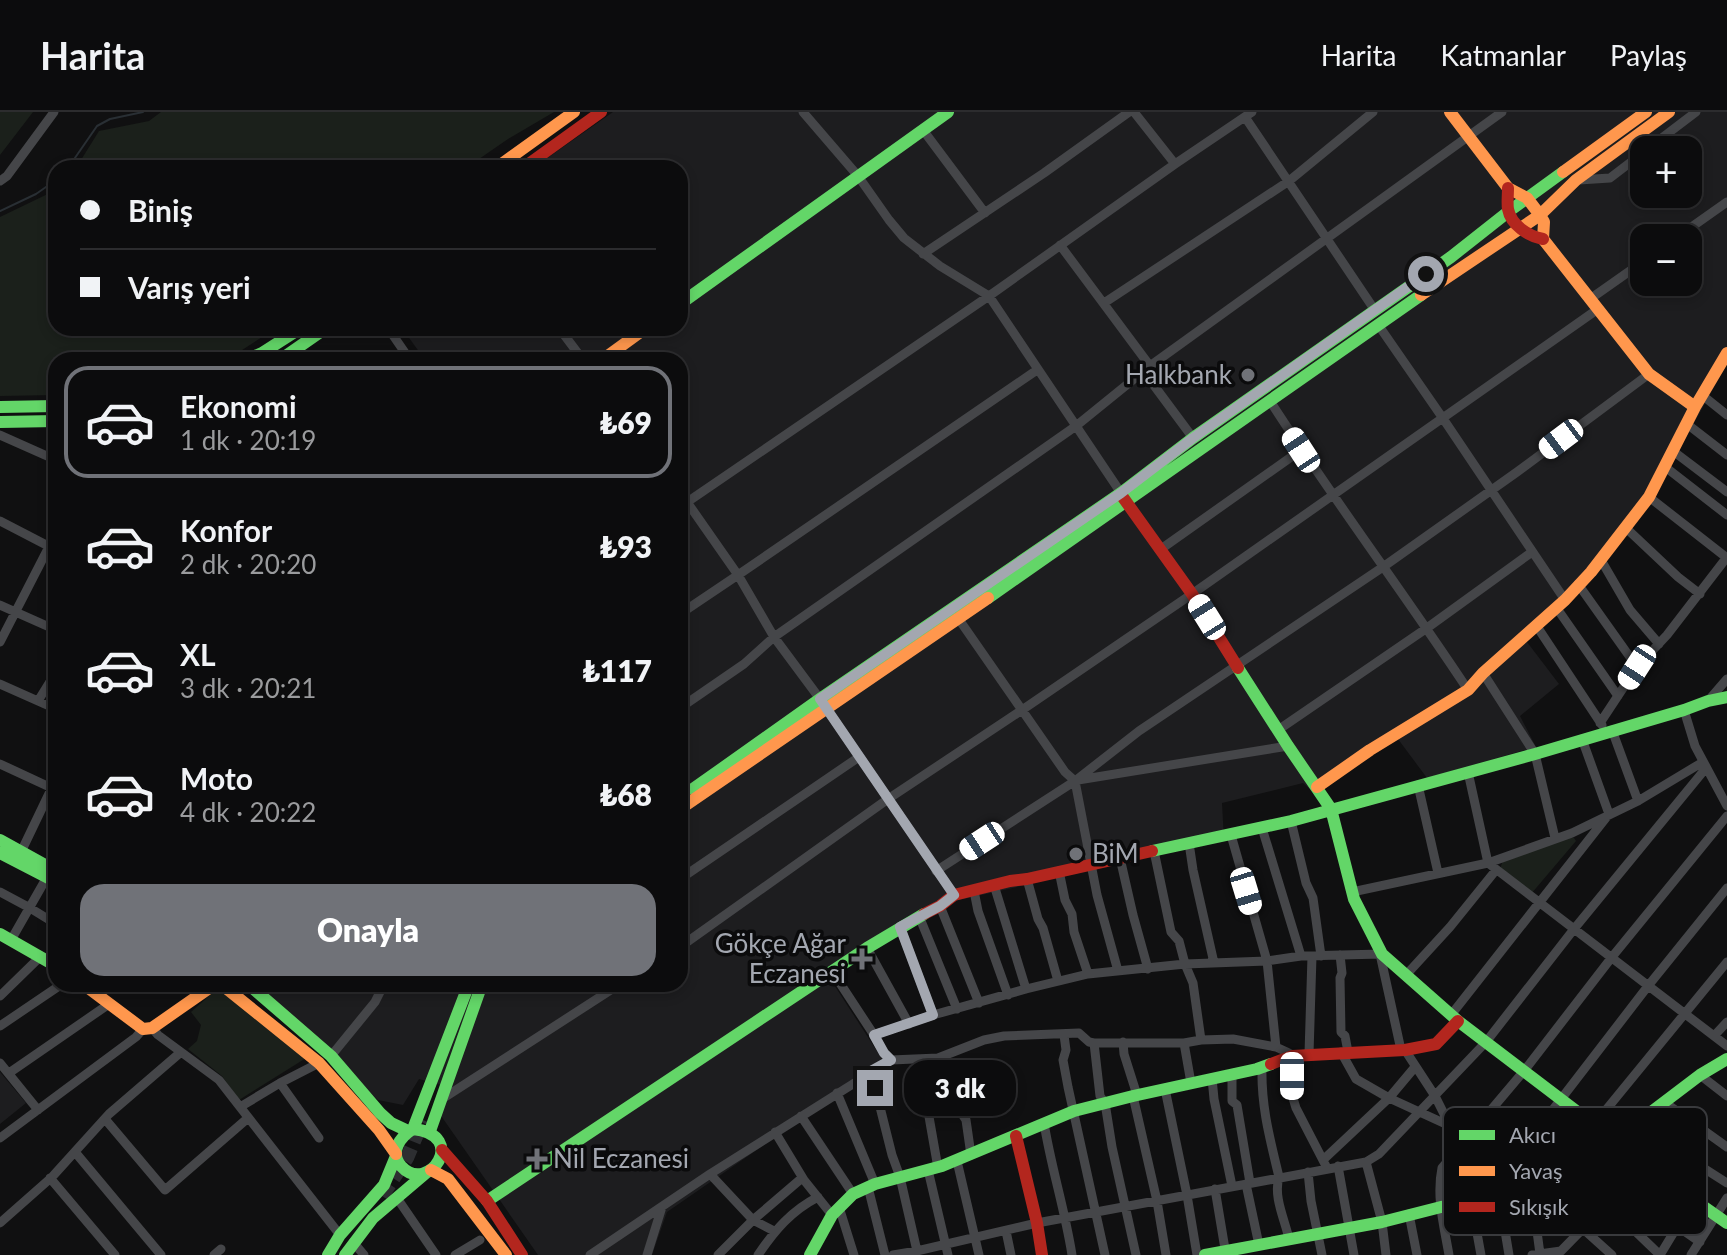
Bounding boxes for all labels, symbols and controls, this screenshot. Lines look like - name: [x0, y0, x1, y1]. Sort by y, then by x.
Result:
- text: Harita: [40, 32, 145, 78]
- text: Harita: [1321, 38, 1396, 72]
- text: Katmanlar: [1440, 38, 1566, 72]
- text: Paylaş: [1610, 38, 1687, 72]
- map controls: [1630, 136, 1702, 296]
- button: +: [1630, 136, 1702, 208]
- text: Biniş: [128, 192, 193, 228]
- button: −: [1630, 224, 1702, 296]
- route start: [1408, 256, 1444, 292]
- text: Varış yeri: [128, 269, 251, 305]
- place label: Halkbank: [1125, 358, 1233, 390]
- marker: Halkbank: [1239, 366, 1257, 384]
- icon: car: [84, 386, 156, 458]
- text: Ekonomi: [180, 388, 297, 424]
- text: ₺69: [600, 404, 652, 440]
- car: [1535, 415, 1587, 463]
- car: [1278, 423, 1324, 477]
- text: 1 dk · 20:19: [180, 424, 316, 456]
- icon: car: [84, 510, 156, 582]
- text: Konfor: [180, 512, 272, 548]
- text: ₺93: [600, 528, 652, 564]
- text: 2 dk · 20:20: [180, 548, 316, 580]
- car: [1184, 590, 1230, 644]
- icon: car: [84, 634, 156, 706]
- text: XL: [180, 636, 216, 672]
- car: [1614, 640, 1660, 694]
- text: ₺117: [582, 652, 652, 688]
- text: 3 dk · 20:21: [180, 672, 316, 704]
- icon: car: [84, 758, 156, 830]
- text: Moto: [180, 760, 253, 796]
- text: ₺68: [600, 776, 652, 812]
- text: 4 dk · 20:22: [180, 796, 316, 828]
- car: [955, 818, 1009, 864]
- place label: BiM: [1092, 837, 1139, 869]
- marker: BiM: [1067, 845, 1085, 863]
- car: [1228, 865, 1264, 917]
- button: Onayla: [80, 884, 656, 976]
- place label: Gökçe Ağar Eczanesi: [715, 927, 847, 989]
- marker: Gökçe Ağar Eczanesi: [853, 950, 871, 968]
- car: [1280, 1052, 1304, 1100]
- callout: 3 dk: [903, 1060, 1015, 1116]
- route end: [857, 1070, 893, 1106]
- text: 3 dk: [935, 1072, 985, 1104]
- legend: [1443, 1107, 1707, 1235]
- text: Akıcı: [1509, 1121, 1556, 1148]
- place label: Nil Eczanesi: [553, 1142, 689, 1174]
- marker: Nil Eczanesi: [528, 1150, 546, 1168]
- text: Yavaş: [1509, 1157, 1563, 1184]
- text: Sıkışık: [1509, 1193, 1569, 1220]

